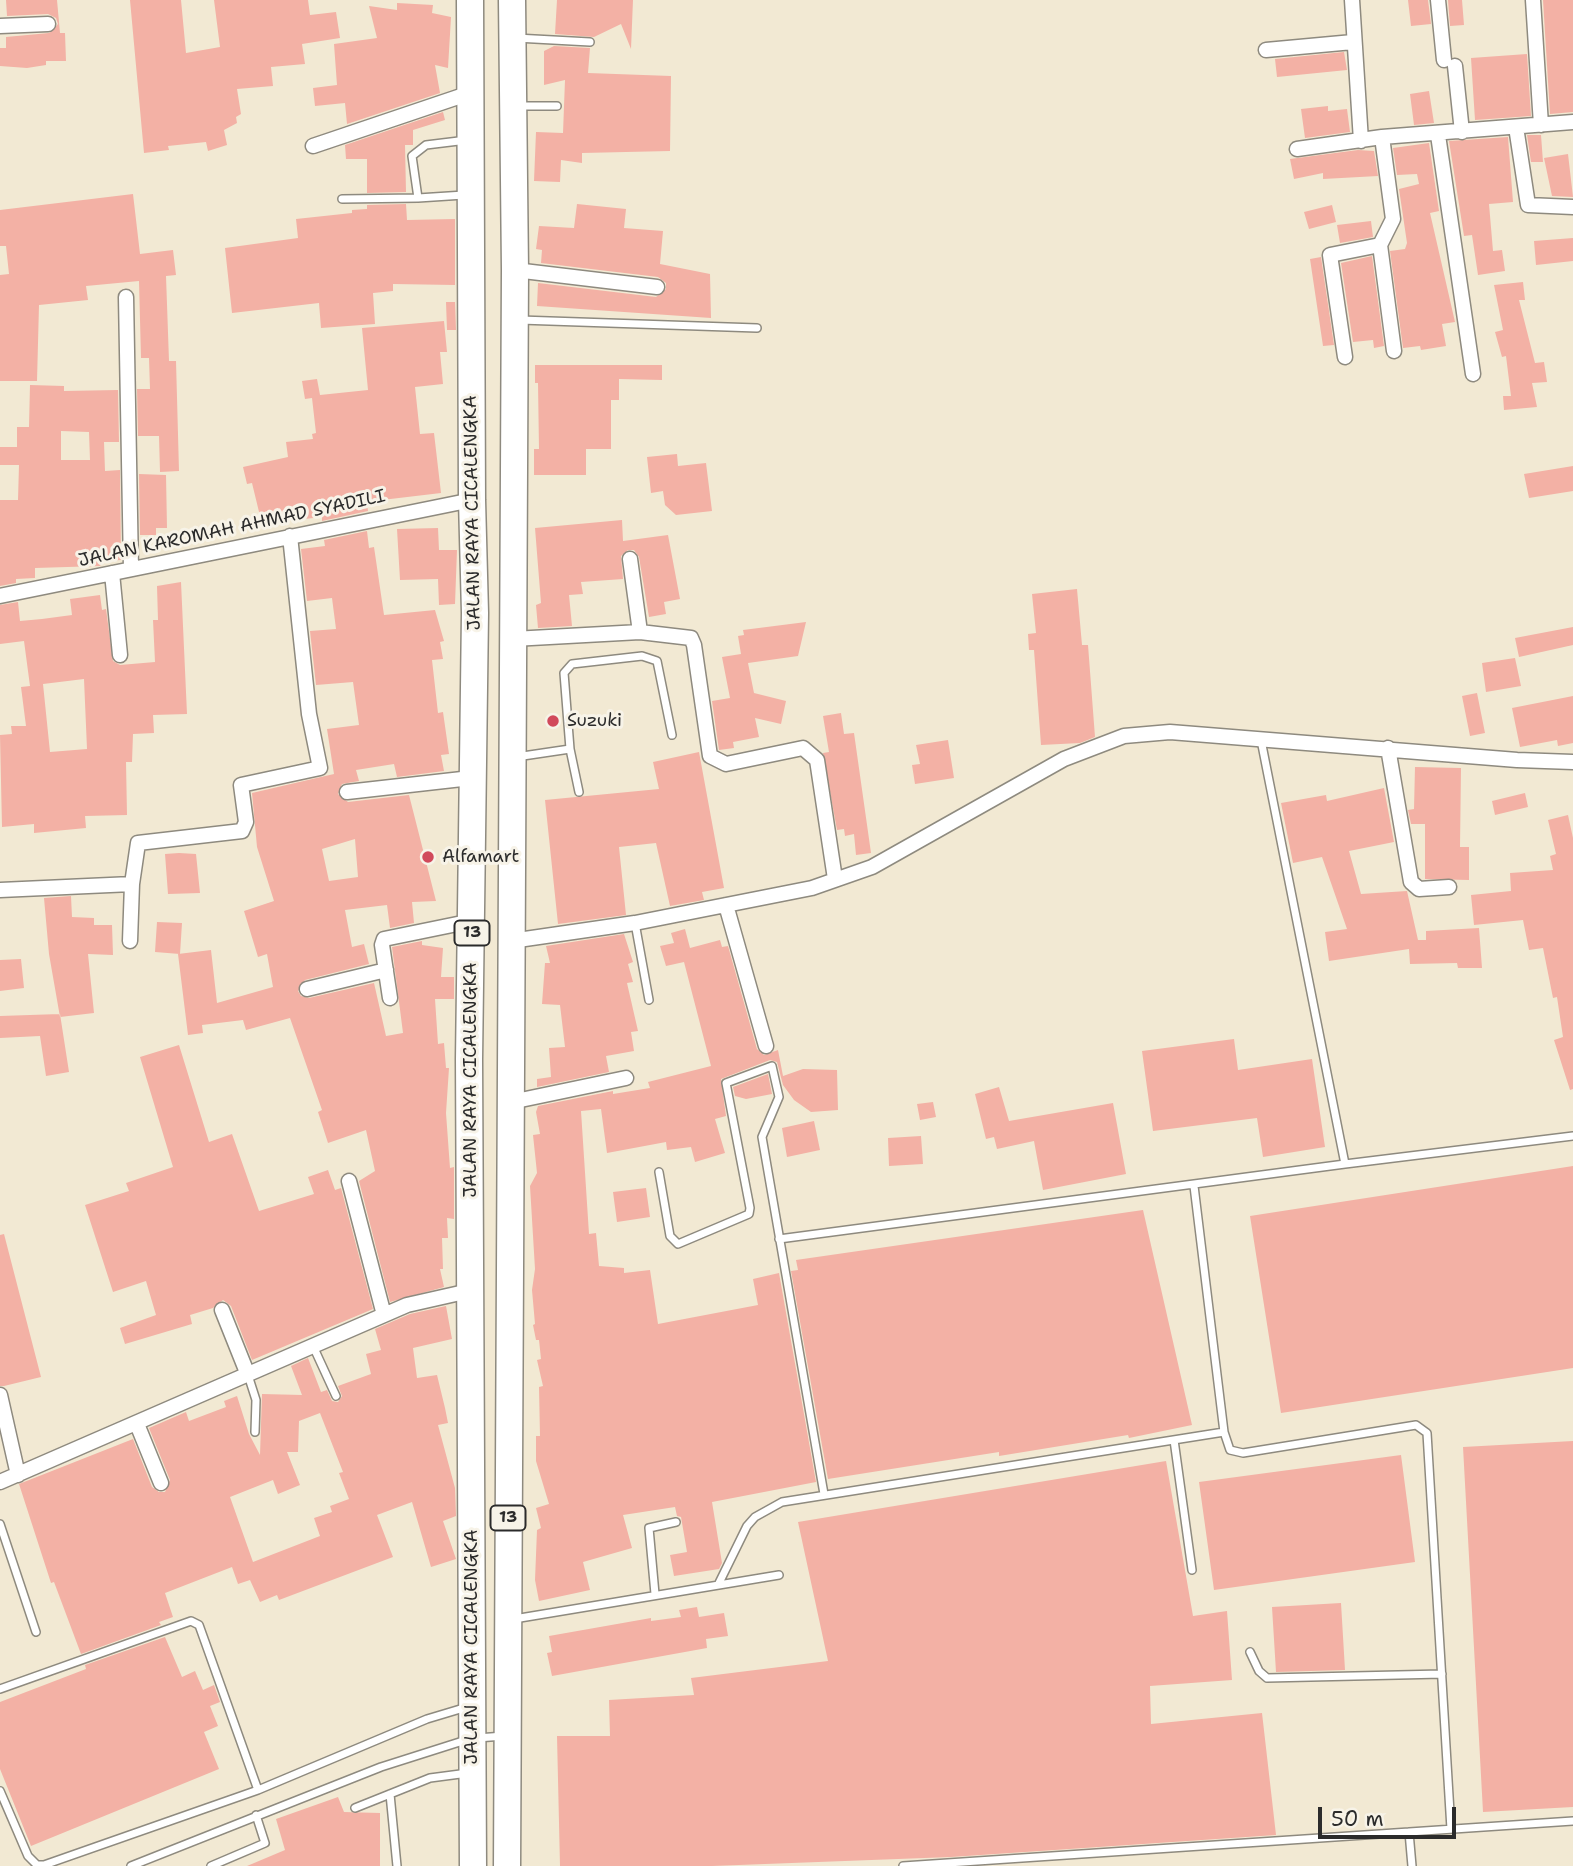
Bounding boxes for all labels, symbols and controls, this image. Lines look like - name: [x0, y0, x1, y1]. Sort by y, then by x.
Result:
- street label: JALAN RAYA CICALENGKA: [460, 395, 486, 631]
- street label: JALAN KAROMAH AHMAD SYADILI: [77, 486, 387, 572]
- place label: Suzuki: [567, 710, 622, 732]
- marker: Suzuki: [545, 713, 561, 729]
- place label: Alfamart: [442, 846, 519, 868]
- marker: Alfamart: [420, 849, 436, 865]
- road number: 13: [454, 920, 490, 945]
- street label: JALAN RAYA CICALENGKA: [460, 962, 482, 1198]
- road number: 13: [490, 1506, 526, 1530]
- street label: JALAN RAYA CICALENGKA: [461, 1529, 483, 1765]
- scale bar: [1321, 1792, 1459, 1836]
- text: 50 m: [1331, 1805, 1384, 1833]

